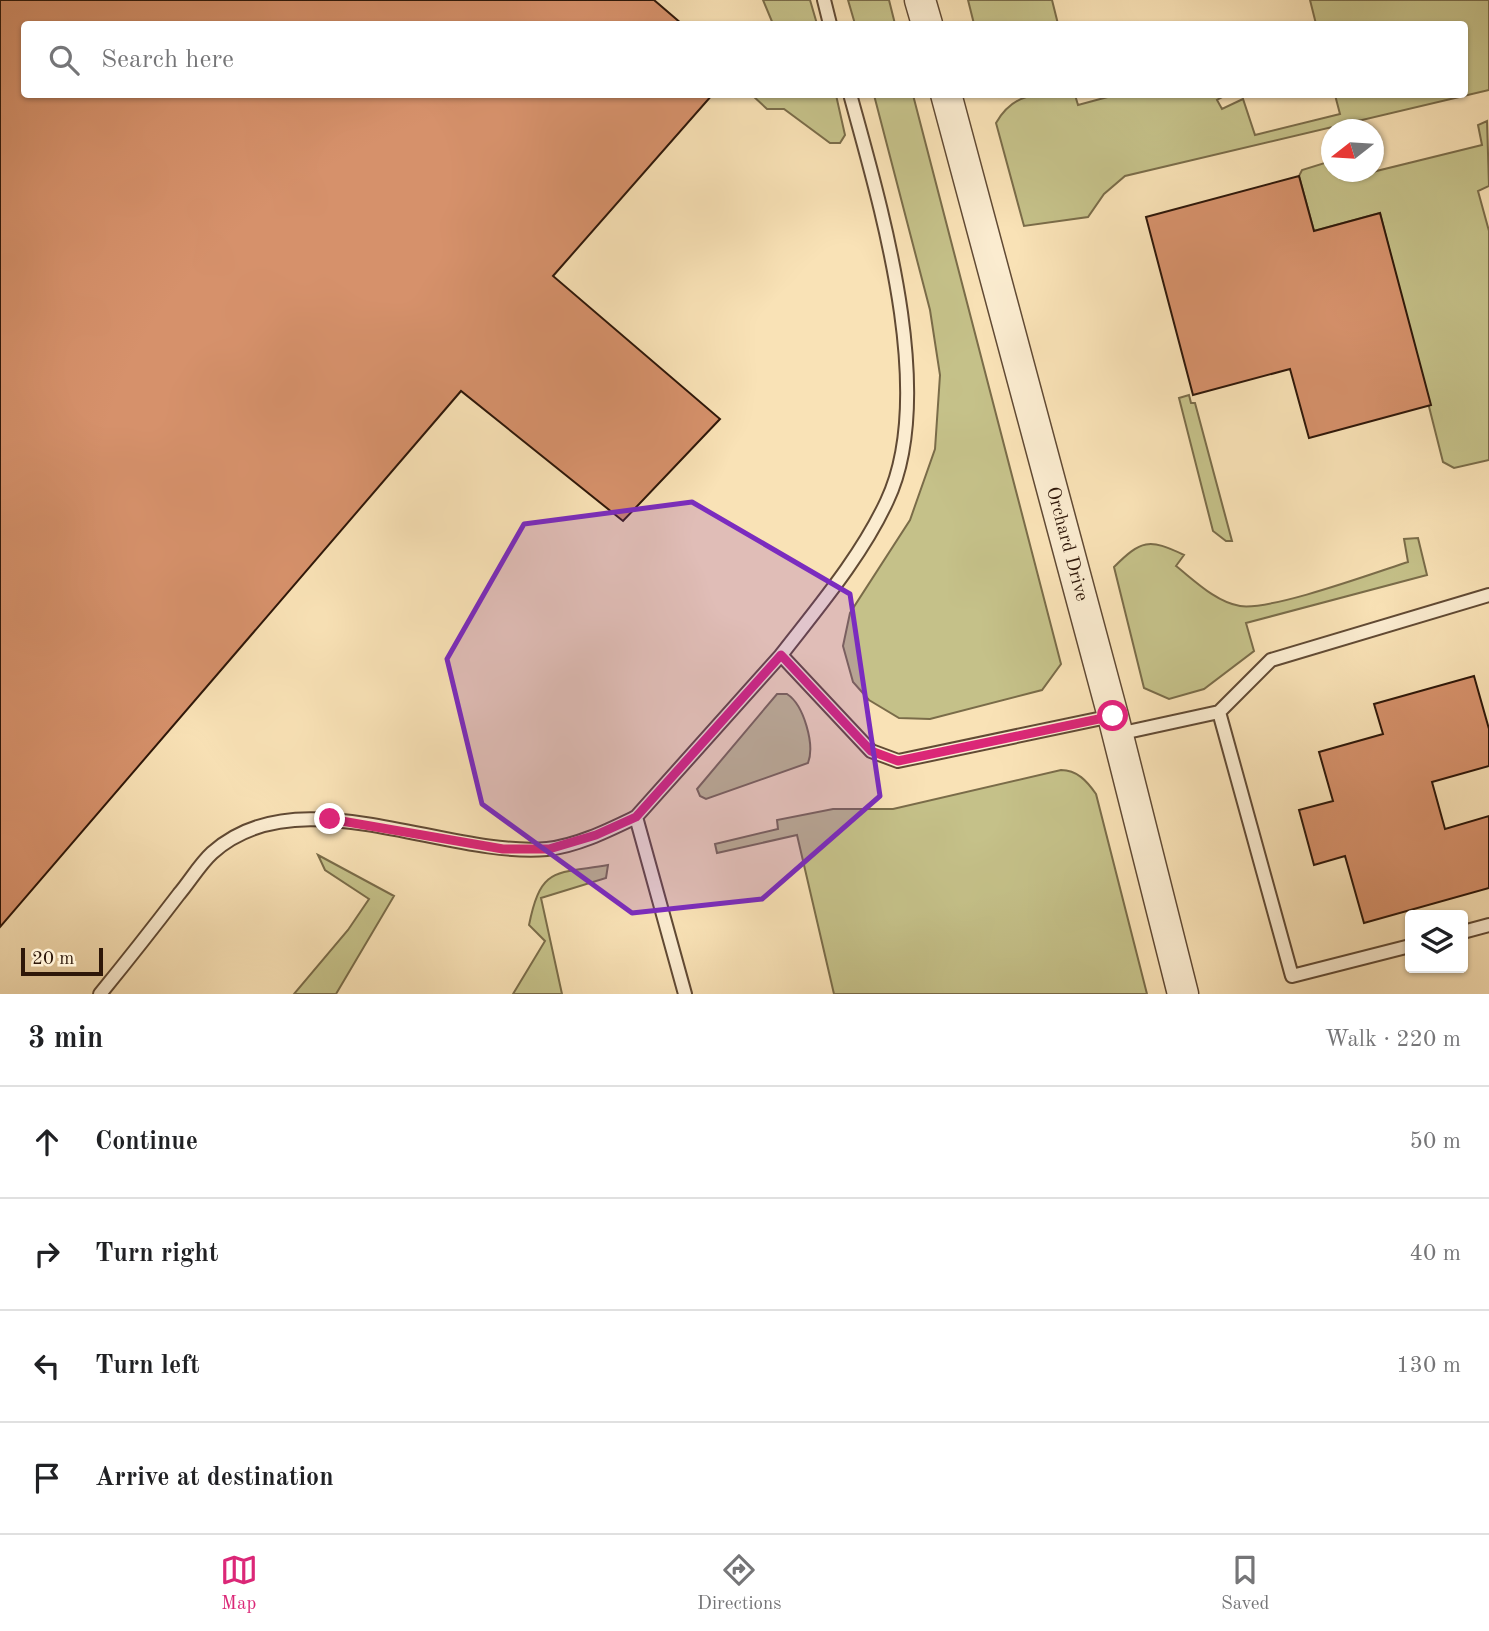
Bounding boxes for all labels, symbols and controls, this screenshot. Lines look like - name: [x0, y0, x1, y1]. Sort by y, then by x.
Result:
- search box: [21, 21, 1468, 98]
- icon: search: [45, 41, 83, 79]
- text: Search here: [101, 47, 234, 73]
- north arrow: [1321, 119, 1384, 182]
- street label: Orchard Drive: [1042, 485, 1091, 603]
- route start: [1097, 700, 1128, 731]
- route end: [314, 803, 345, 834]
- map controls: [1405, 910, 1468, 973]
- button: layers: [1405, 910, 1468, 973]
- scale bar: [21, 945, 103, 977]
- text: 20 m: [32, 950, 74, 969]
- text: 3 min: [28, 1024, 103, 1054]
- text: Walk · 220 m: [1325, 1028, 1461, 1051]
- icon: ahead: [28, 1123, 66, 1161]
- text: Continue: [95, 1129, 198, 1155]
- text: 50 m: [1410, 1130, 1461, 1153]
- icon: right: [28, 1235, 66, 1273]
- text: Turn right: [95, 1241, 218, 1267]
- text: 40 m: [1410, 1242, 1461, 1265]
- icon: left: [28, 1347, 66, 1385]
- text: Turn left: [95, 1353, 200, 1379]
- text: 130 m: [1396, 1354, 1461, 1377]
- icon: arrive: [28, 1459, 66, 1497]
- text: Arrive at destination: [95, 1465, 334, 1491]
- tab: Map: [220, 1551, 258, 1616]
- tab: Directions: [697, 1551, 782, 1616]
- tab: Saved: [1221, 1551, 1269, 1616]

